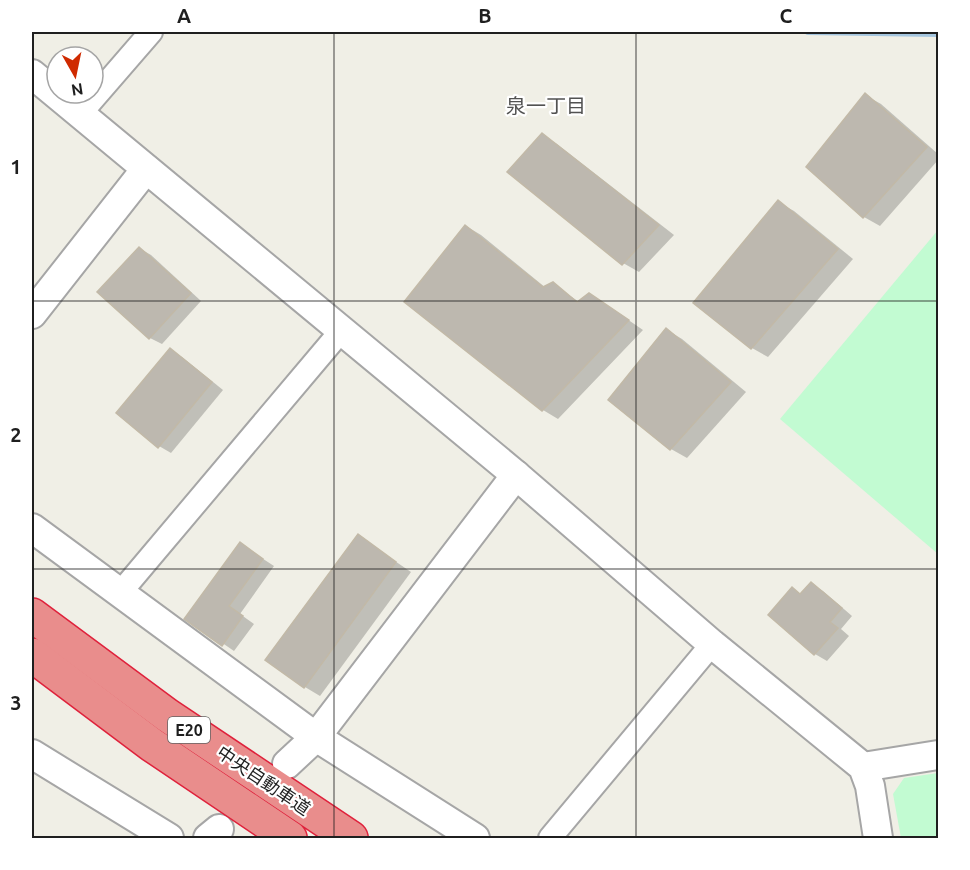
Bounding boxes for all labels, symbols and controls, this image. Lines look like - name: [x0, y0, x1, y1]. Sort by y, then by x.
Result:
- text: A: [177, 4, 191, 27]
- text: B: [478, 4, 492, 27]
- text: C: [780, 4, 793, 27]
- north arrow: [45, 45, 105, 105]
- text: N: [70, 80, 85, 100]
- district label: 泉一丁目: [506, 94, 586, 117]
- text: 1: [10, 155, 22, 178]
- text: 2: [10, 423, 22, 446]
- text: 3: [10, 691, 22, 714]
- road number: E20: [168, 717, 210, 743]
- street label: 中央自動車道: [214, 742, 314, 818]

